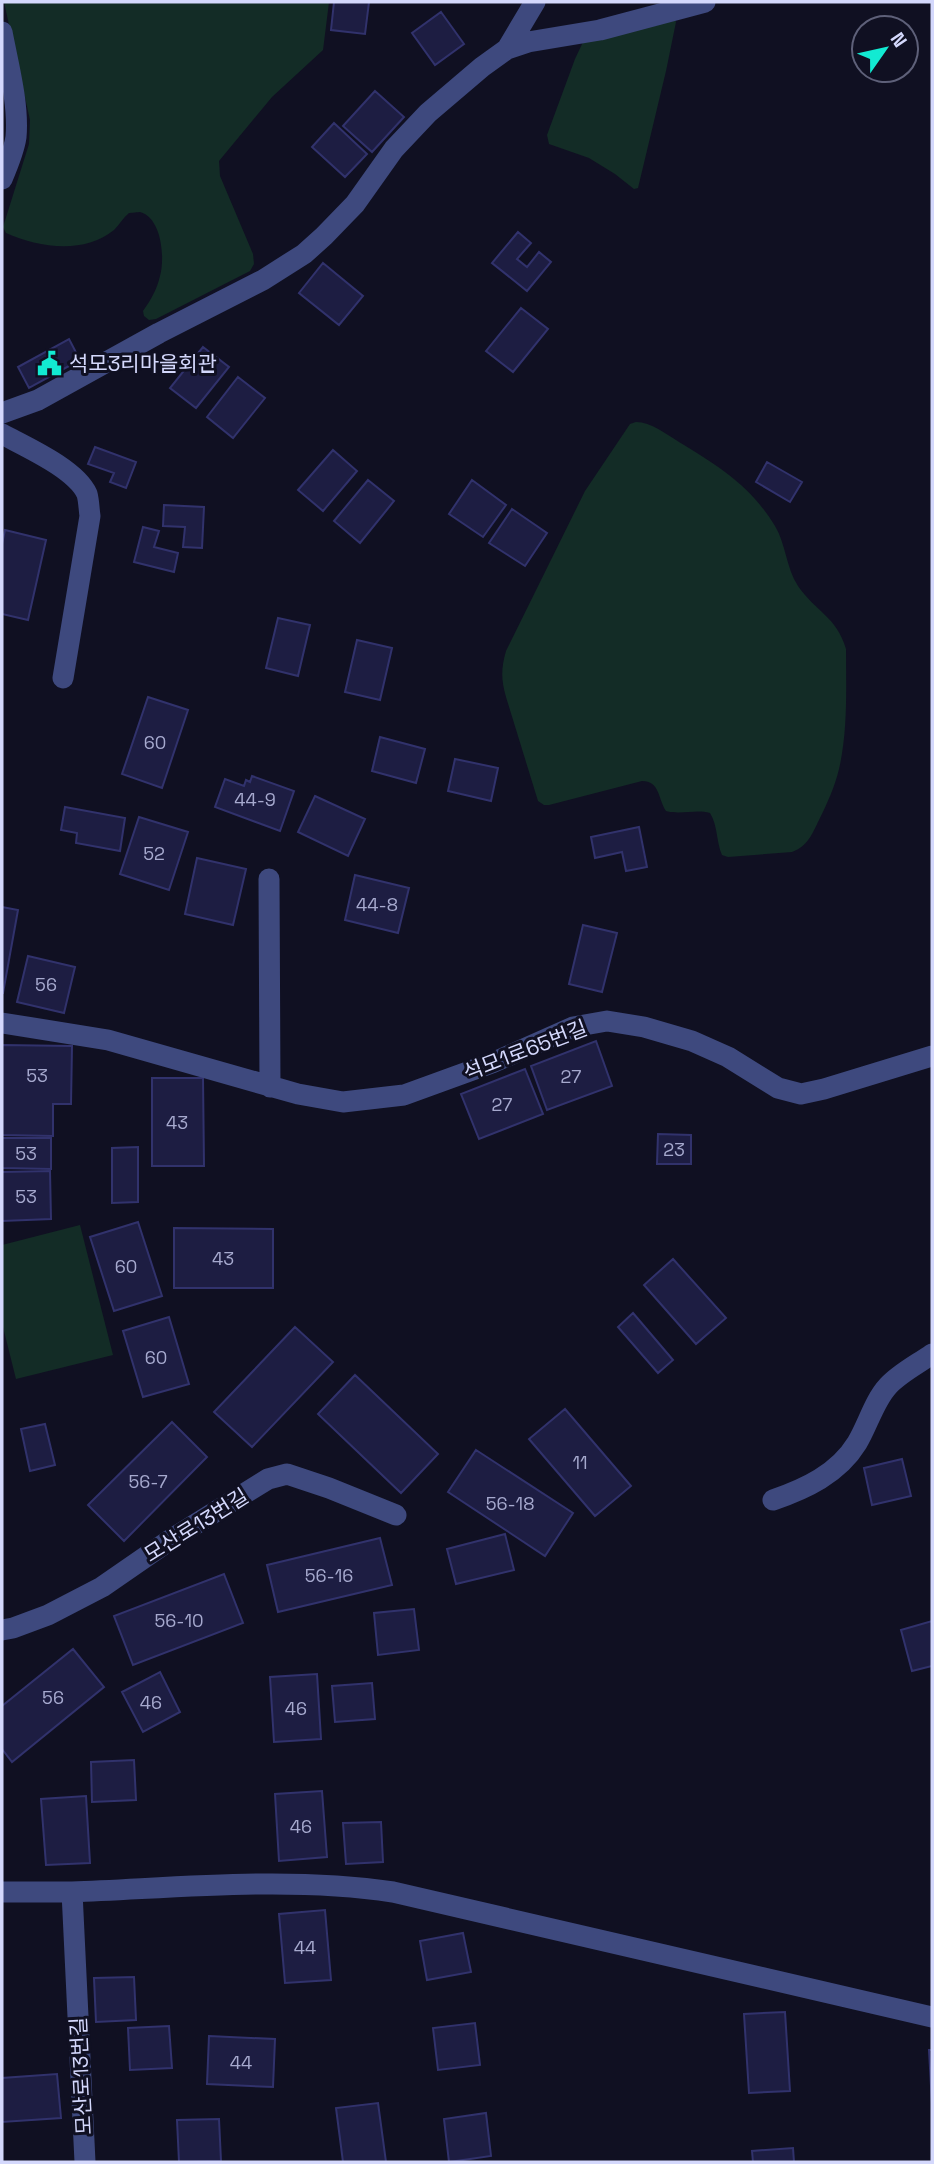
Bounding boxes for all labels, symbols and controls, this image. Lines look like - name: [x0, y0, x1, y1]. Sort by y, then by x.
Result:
- north arrow: [850, 14, 920, 84]
- text: N: [885, 28, 913, 52]
- public building icon: 석모3리마을회관: [35, 349, 63, 377]
- place label: 석모3리마을회관: [69, 350, 217, 377]
- house number: 60: [144, 731, 166, 754]
- house number: 44-9: [234, 788, 276, 811]
- house number: 52: [143, 842, 165, 865]
- house number: 44-8: [356, 893, 398, 916]
- house number: 56: [35, 973, 57, 996]
- street label: 석모1로65번길: [459, 1014, 591, 1086]
- house number: 53: [26, 1064, 48, 1087]
- house number: 27: [561, 1065, 581, 1088]
- house number: 27: [492, 1093, 512, 1116]
- house number: 43: [166, 1111, 188, 1134]
- house number: 23: [663, 1138, 685, 1161]
- house number: 53: [15, 1142, 37, 1165]
- house number: 53: [15, 1185, 37, 1208]
- house number: 43: [212, 1247, 234, 1270]
- house number: 60: [115, 1255, 137, 1278]
- house number: 60: [145, 1346, 167, 1369]
- house number: 11: [572, 1451, 588, 1474]
- house number: 56-7: [128, 1470, 168, 1493]
- street label: 모산로13번길: [139, 1482, 253, 1568]
- house number: 56-18: [486, 1492, 534, 1515]
- house number: 56-16: [305, 1564, 353, 1587]
- house number: 56-10: [154, 1609, 204, 1632]
- house number: 56: [42, 1686, 64, 1709]
- house number: 46: [140, 1691, 162, 1714]
- house number: 46: [285, 1697, 307, 1720]
- house number: 46: [290, 1815, 312, 1838]
- house number: 44: [294, 1936, 316, 1959]
- street label: 모산로13번길: [64, 2016, 98, 2136]
- house number: 44: [230, 2051, 252, 2074]

